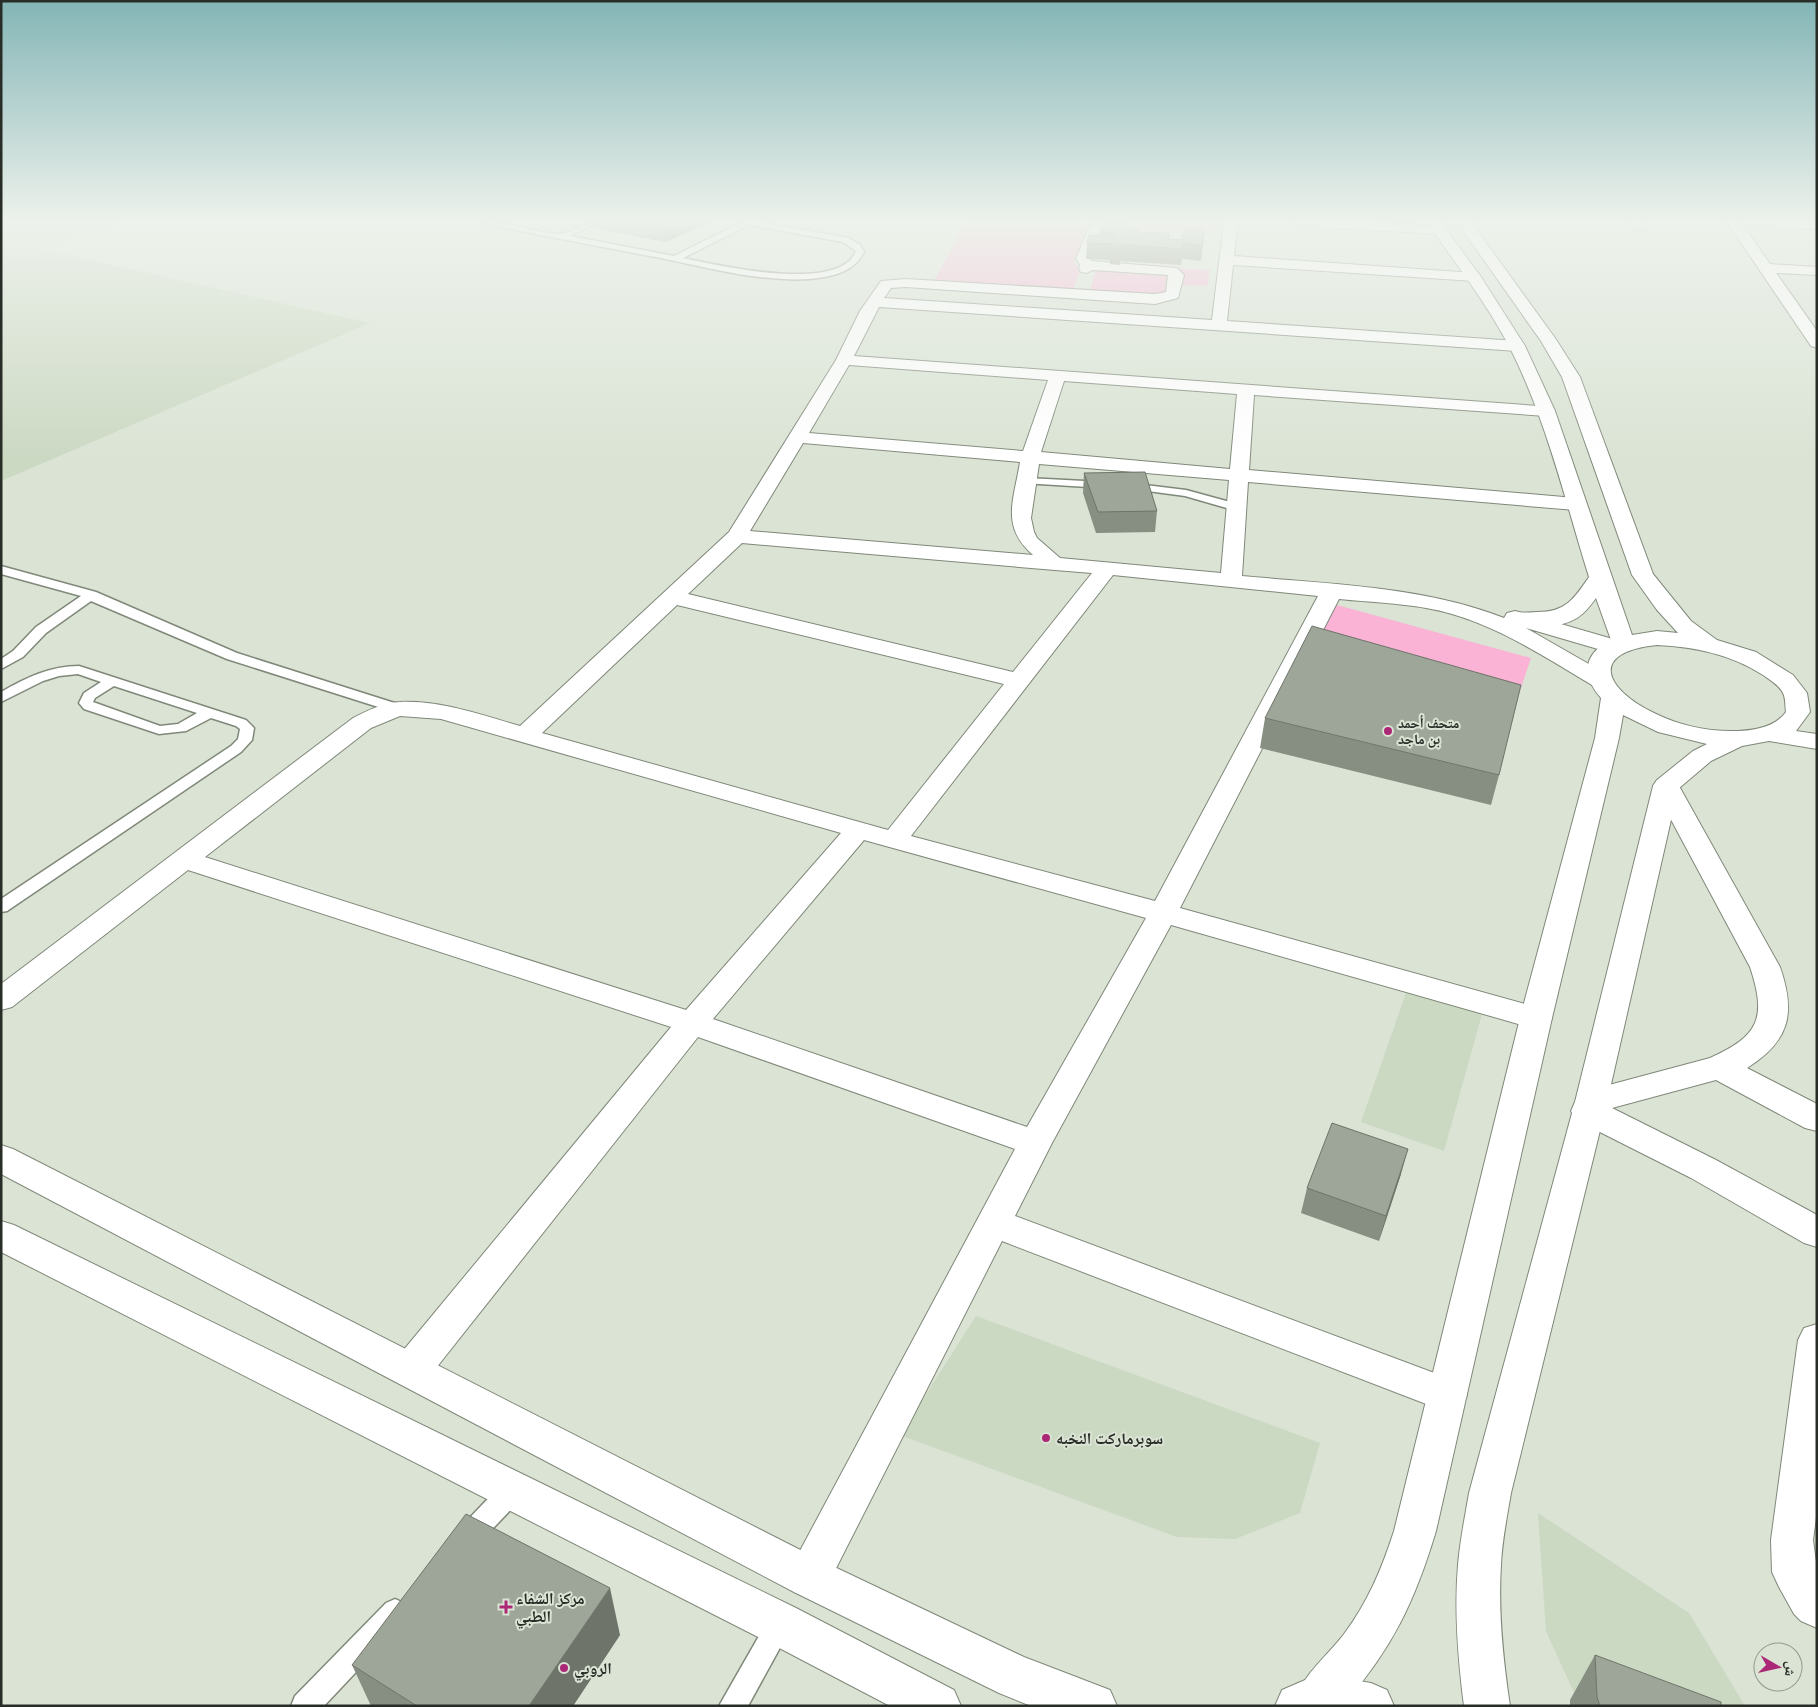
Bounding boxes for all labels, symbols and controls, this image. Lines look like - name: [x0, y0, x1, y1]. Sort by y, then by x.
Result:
- place label: متحف أحمد بن ماجد: [1398, 715, 1459, 748]
- marker: متحف أحمد بن ماجد: [1382, 725, 1394, 737]
- place label: سوبرماركت النخبه: [1056, 1429, 1163, 1448]
- marker: سوبرماركت النخبه: [1040, 1432, 1052, 1444]
- place label: مركز الشفاء الطبي: [516, 1589, 585, 1629]
- marker: مركز الشفاء الطبي: [500, 1601, 512, 1613]
- north arrow: [1753, 1642, 1803, 1692]
- place label: الروبي: [574, 1659, 612, 1681]
- text: ش: [1781, 1660, 1800, 1678]
- marker: الروبي: [558, 1662, 570, 1674]

